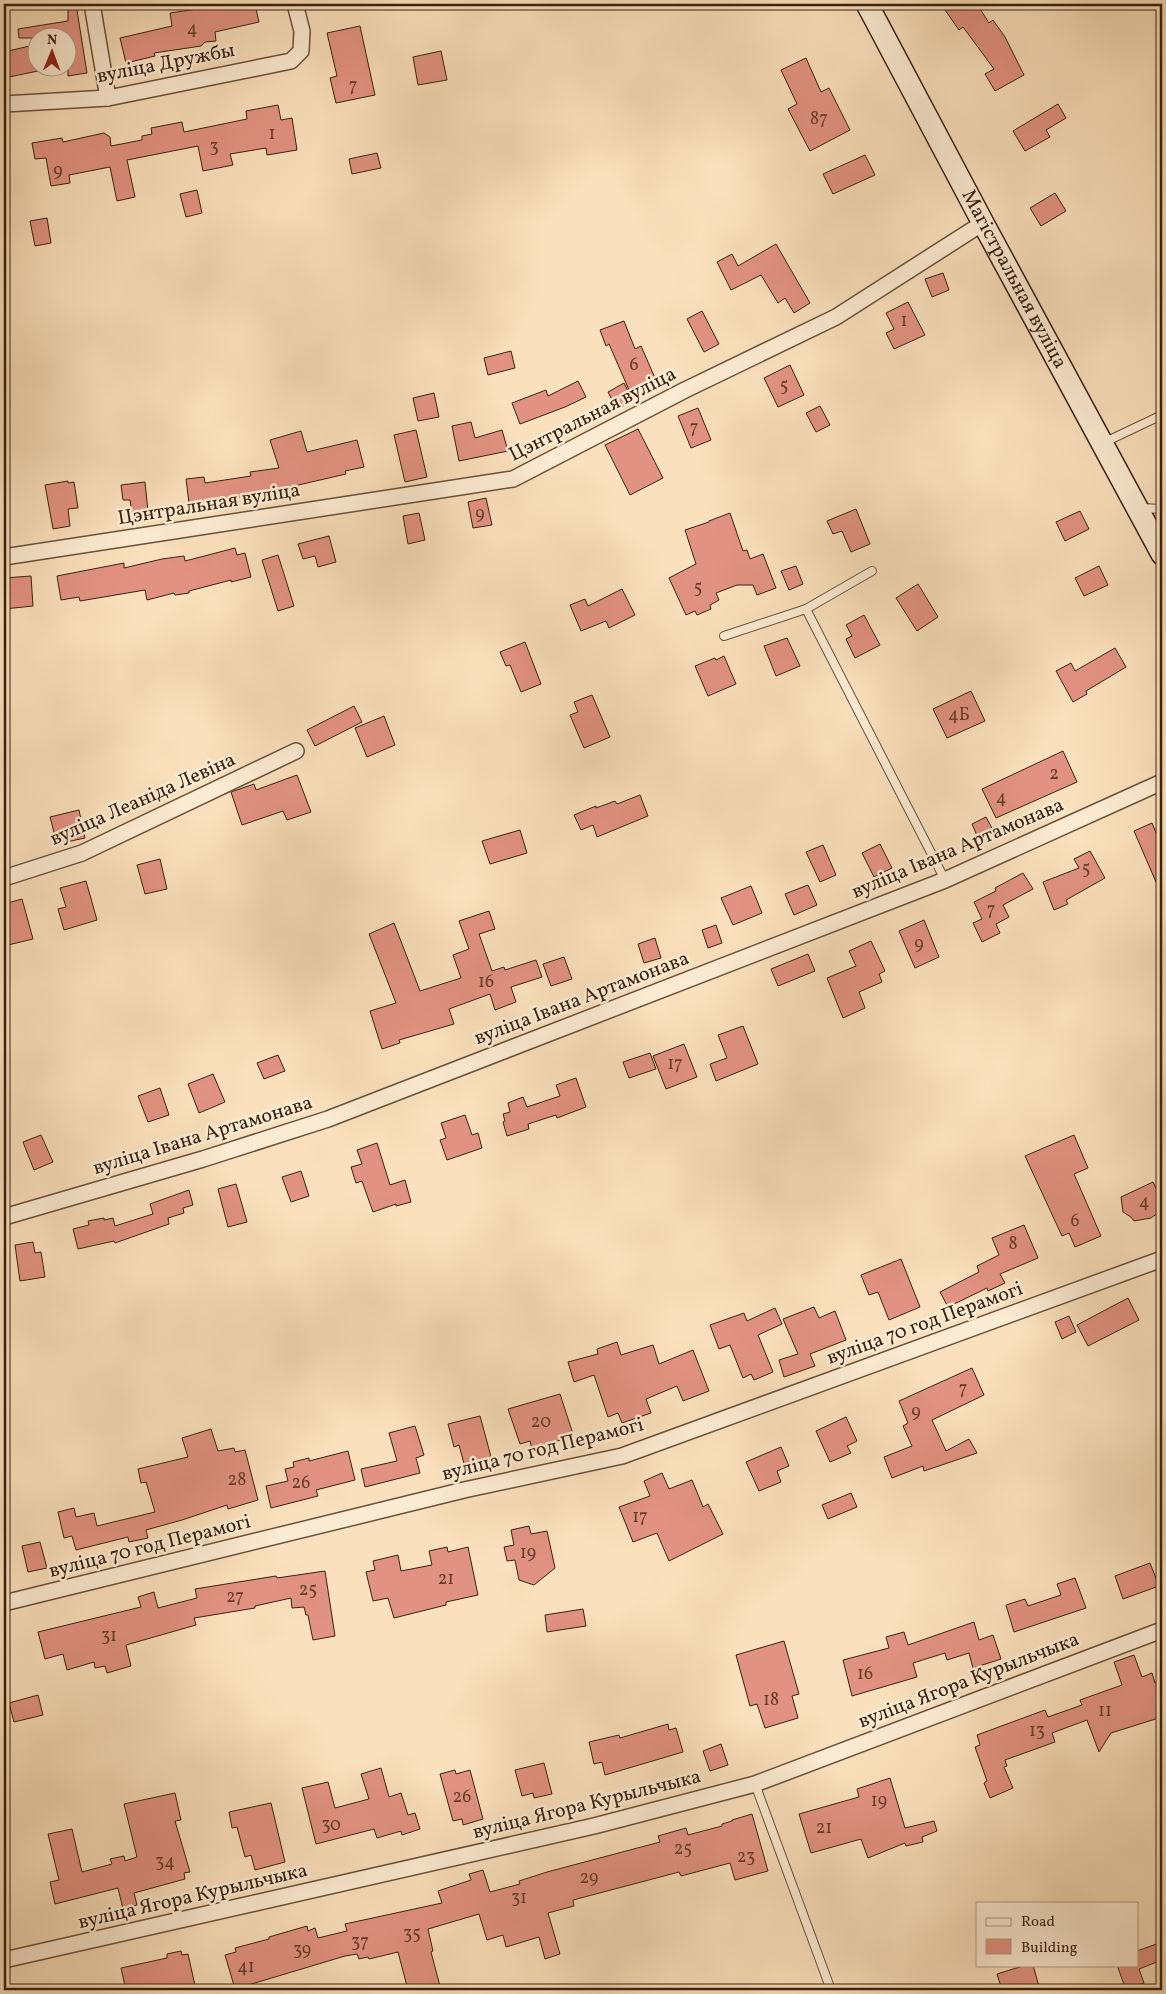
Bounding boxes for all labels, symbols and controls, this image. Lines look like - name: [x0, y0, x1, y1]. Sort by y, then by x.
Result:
- house number: 4: [187, 17, 197, 42]
- north arrow: [28, 28, 78, 78]
- text: N: [47, 31, 57, 50]
- street label: вуліца Дружбы: [95, 37, 237, 91]
- house number: 7: [349, 74, 357, 99]
- house number: 87: [810, 107, 828, 132]
- house number: 1: [269, 122, 275, 147]
- house number: 3: [209, 135, 219, 160]
- house number: 9: [53, 159, 63, 184]
- street label: Магістральная вуліца: [954, 185, 1073, 374]
- house number: 1: [901, 309, 907, 334]
- house number: 6: [629, 353, 639, 378]
- street label: Цэнтральная вуліца: [504, 361, 682, 469]
- house number: 5: [780, 374, 788, 399]
- house number: 7: [690, 416, 698, 441]
- street label: Цэнтральная вуліца: [116, 477, 302, 533]
- house number: 9: [475, 502, 485, 527]
- house number: 5: [694, 576, 702, 601]
- house number: 4Б: [948, 703, 970, 728]
- street label: вуліца Леаніда Левіна: [46, 746, 240, 854]
- house number: 2: [1049, 762, 1059, 787]
- house number: 4: [996, 786, 1006, 811]
- street label: вуліца Івана Артамонава: [848, 792, 1069, 906]
- house number: 5: [1082, 857, 1090, 882]
- house number: 7: [987, 898, 995, 923]
- house number: 9: [914, 932, 924, 957]
- street label: вуліца Івана Артамонава: [470, 945, 694, 1053]
- house number: 16: [478, 970, 494, 995]
- house number: 17: [667, 1052, 683, 1077]
- street label: вуліца Івана Артамонава: [90, 1089, 316, 1183]
- house number: 4: [1139, 1190, 1149, 1215]
- house number: 6: [1070, 1209, 1080, 1234]
- house number: 8: [1008, 1232, 1018, 1257]
- street label: вуліца 70 год Перамогі: [823, 1275, 1027, 1373]
- house number: 7: [959, 1377, 967, 1402]
- house number: 9: [911, 1400, 921, 1425]
- house number: 20: [531, 1410, 551, 1435]
- street label: вуліца 70 год Перамогі: [439, 1411, 647, 1489]
- house number: 28: [228, 1468, 246, 1493]
- house number: 26: [292, 1471, 310, 1496]
- house number: 17: [632, 1505, 648, 1530]
- street label: вуліца 70 год Перамогі: [46, 1508, 254, 1586]
- house number: 19: [520, 1541, 536, 1566]
- house number: 21: [438, 1567, 454, 1592]
- house number: 25: [299, 1578, 317, 1603]
- house number: 27: [226, 1585, 244, 1610]
- house number: 31: [101, 1624, 117, 1649]
- street label: вуліца Ягора Курыльчыка: [854, 1626, 1084, 1736]
- house number: 16: [857, 1662, 873, 1687]
- house number: 18: [763, 1688, 779, 1713]
- house number: 11: [1098, 1699, 1112, 1724]
- house number: 13: [1029, 1719, 1045, 1744]
- street label: вуліца Ягора Курыльчыка: [470, 1763, 704, 1847]
- house number: 26: [453, 1785, 471, 1810]
- house number: 19: [871, 1789, 887, 1814]
- house number: 30: [321, 1813, 341, 1838]
- house number: 21: [816, 1816, 832, 1841]
- house number: 25: [674, 1837, 692, 1862]
- house number: 23: [737, 1845, 755, 1870]
- house number: 34: [155, 1850, 175, 1875]
- street label: вуліца Ягора Курыльчыка: [76, 1857, 310, 1937]
- house number: 29: [580, 1866, 598, 1891]
- house number: 31: [511, 1886, 527, 1911]
- legend: [976, 1902, 1138, 1966]
- text: Road: [1021, 1912, 1055, 1933]
- house number: 35: [403, 1922, 421, 1947]
- house number: 37: [351, 1930, 369, 1955]
- house number: 39: [293, 1938, 311, 1963]
- text: Building: [1021, 1938, 1078, 1959]
- house number: 41: [237, 1955, 255, 1980]

